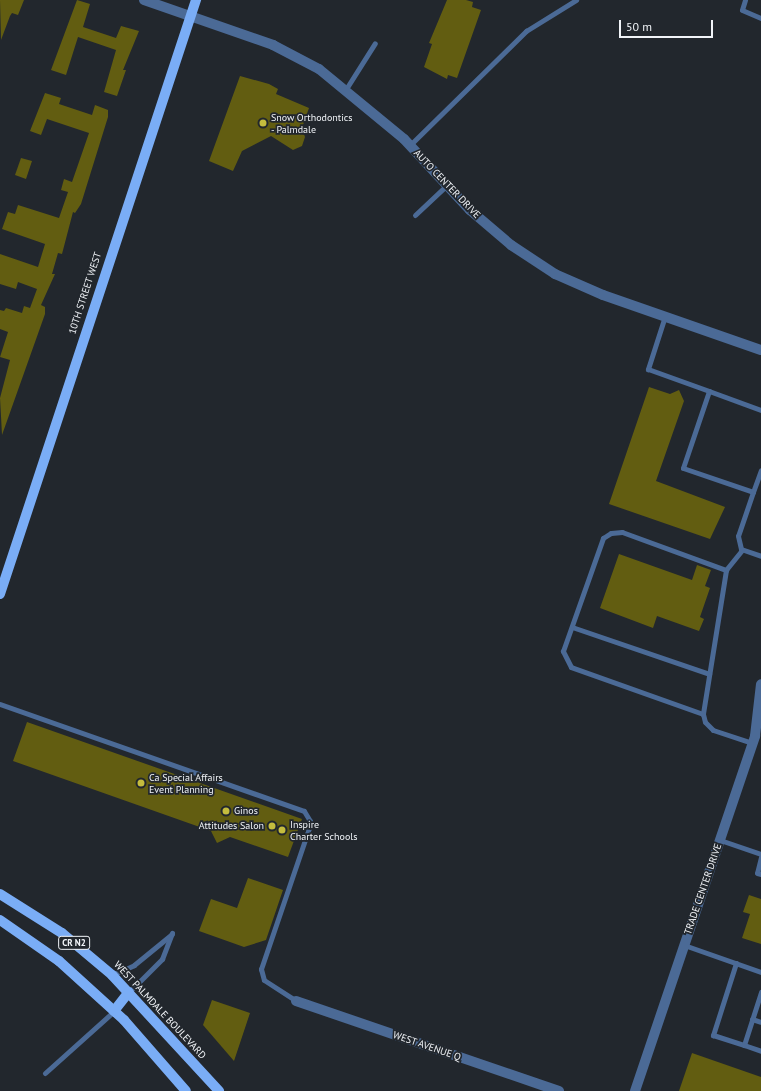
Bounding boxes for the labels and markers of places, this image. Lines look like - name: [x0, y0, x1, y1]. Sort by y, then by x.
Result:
- place label: Snow Orthodontics - Palmdale: [271, 111, 353, 134]
- marker: Snow Orthodontics - Palmdale: [258, 118, 268, 128]
- place label: Ca Special Affairs Event Planning: [149, 771, 223, 794]
- marker: Ca Special Affairs Event Planning: [136, 778, 146, 788]
- place label: Ginos: [234, 805, 258, 817]
- marker: Ginos: [221, 806, 231, 816]
- place label: Inspire Charter Schools: [290, 818, 357, 842]
- place label: Attitudes Salon: [199, 820, 264, 832]
- marker: Attitudes Salon: [267, 821, 277, 831]
- marker: Inspire Charter Schools: [277, 825, 287, 835]

